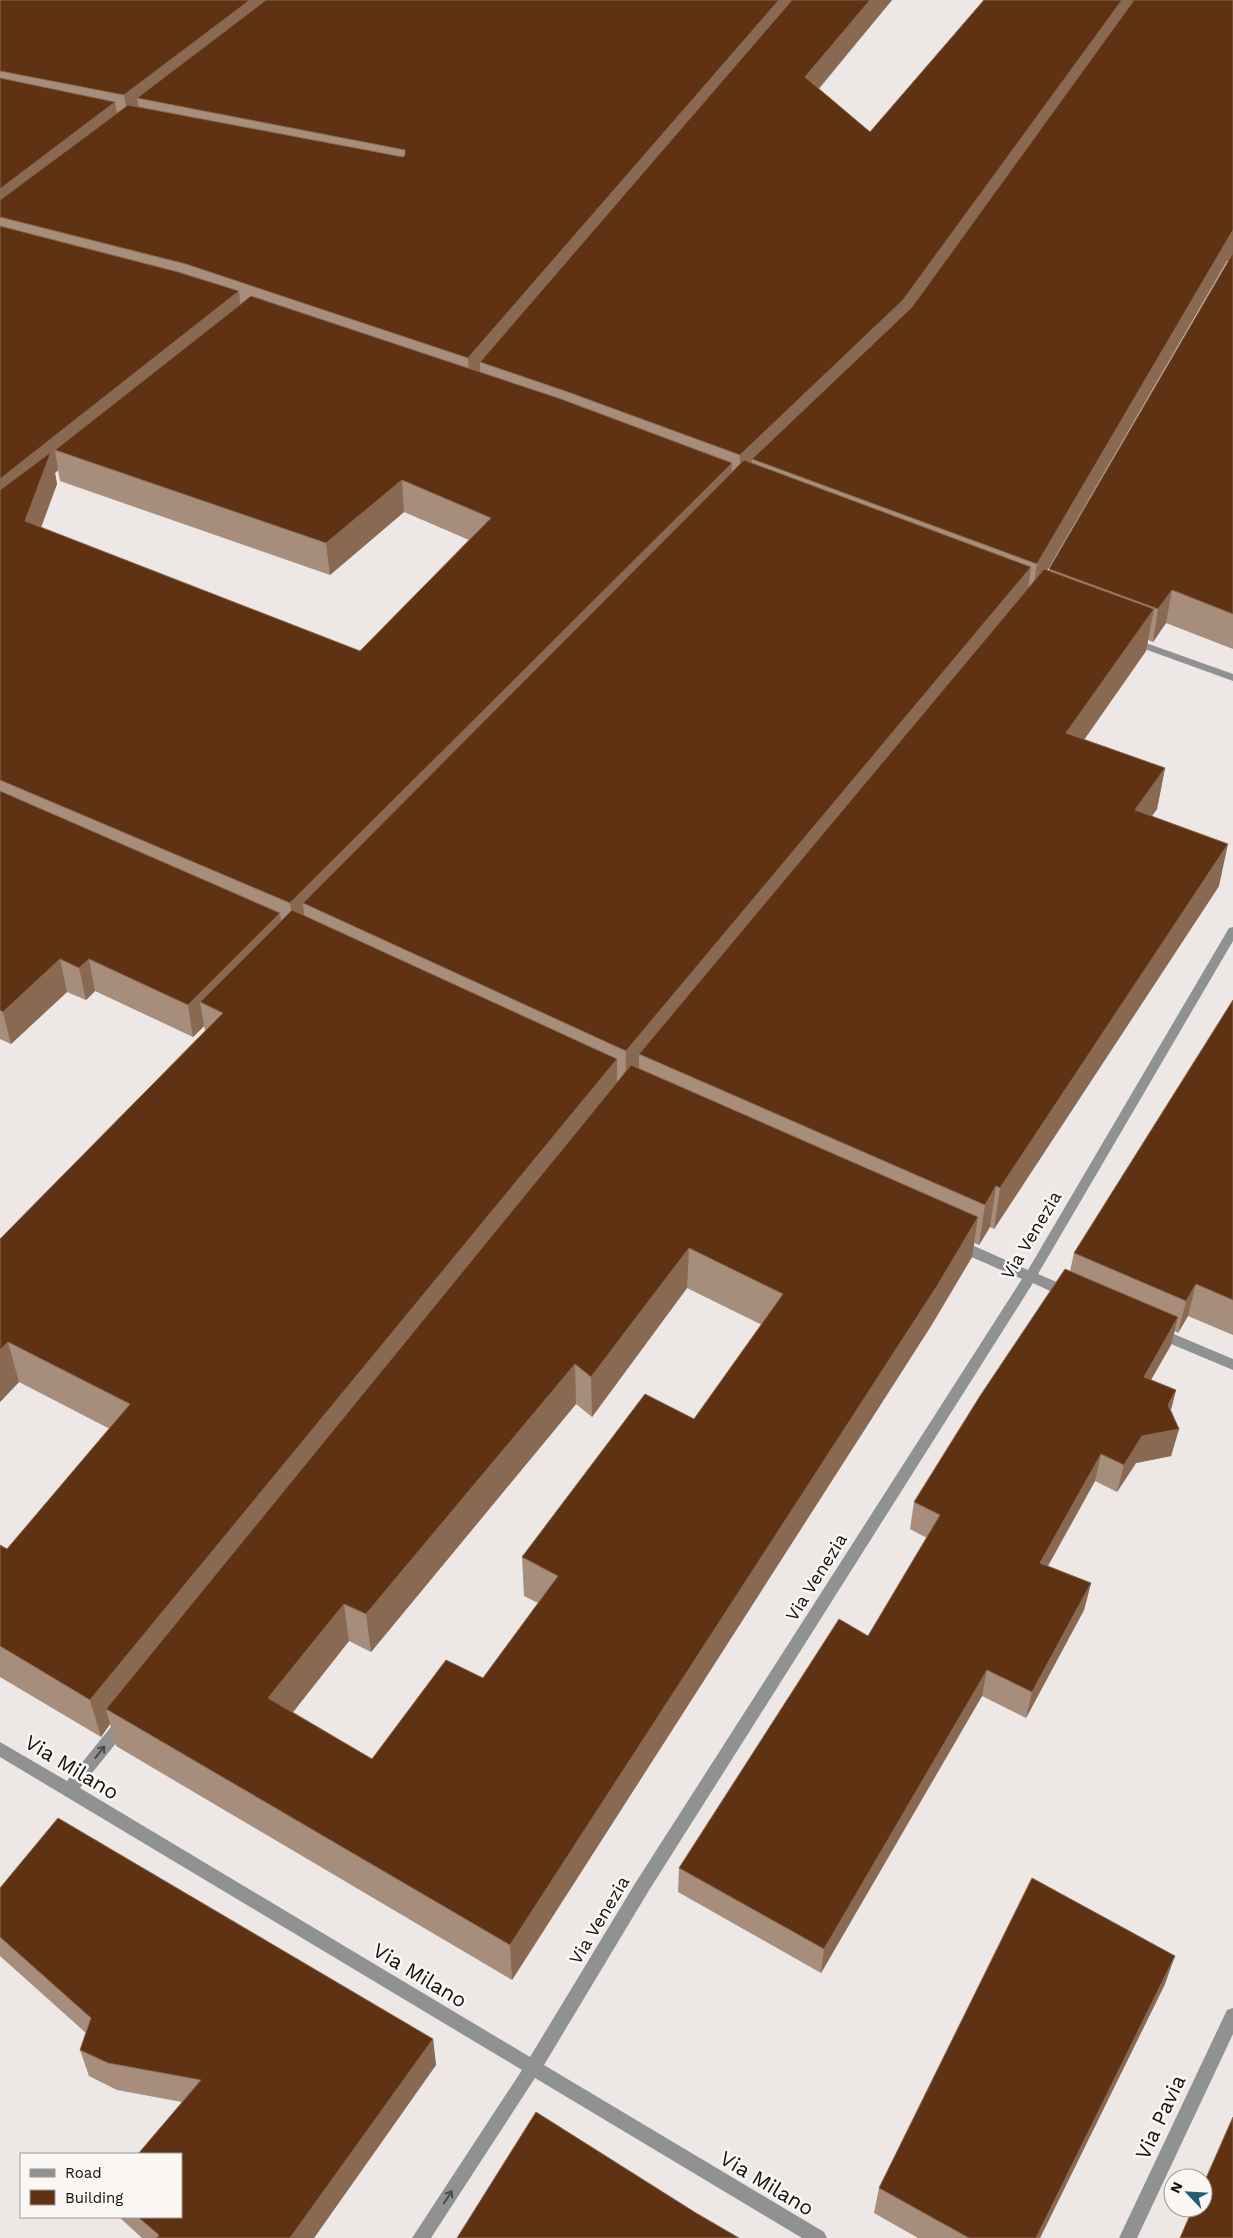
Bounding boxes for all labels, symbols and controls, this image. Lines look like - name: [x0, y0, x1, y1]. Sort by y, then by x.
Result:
- street label: Via Venezia: [996, 1187, 1066, 1283]
- street label: Via Venezia: [781, 1529, 851, 1625]
- street label: Via Milano: [20, 1729, 124, 1805]
- one-way arrow: [95, 1746, 106, 1759]
- street label: Via Venezia: [564, 1872, 634, 1968]
- street label: Via Milano: [368, 1937, 472, 2013]
- street label: Via Pavia: [1130, 2071, 1190, 2163]
- street label: Via Milano: [715, 2145, 819, 2221]
- legend: [20, 2153, 182, 2218]
- text: Road: [65, 2164, 102, 2182]
- north arrow: [1163, 2168, 1213, 2218]
- text: N: [1167, 2179, 1186, 2196]
- text: Building: [65, 2189, 123, 2207]
- one-way arrow: [443, 2190, 453, 2204]

